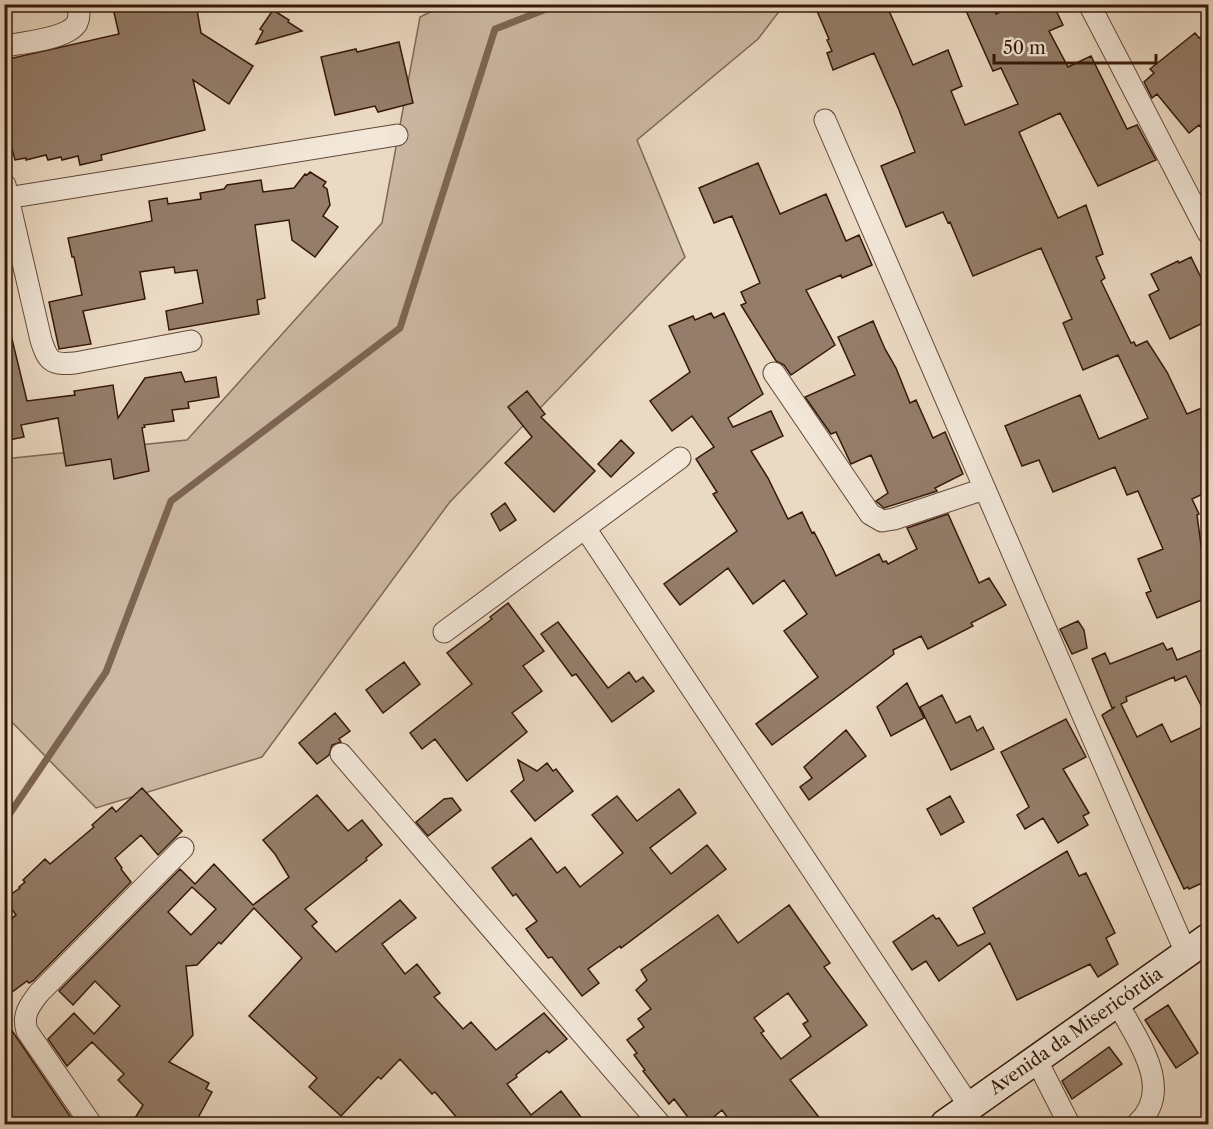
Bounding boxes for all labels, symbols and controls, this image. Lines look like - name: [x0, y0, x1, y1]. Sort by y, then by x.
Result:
- scale bar: [994, 27, 1156, 65]
- text: 50 m: [1003, 37, 1046, 59]
- street label: Avenida da Misericórdia: [984, 962, 1167, 1100]

